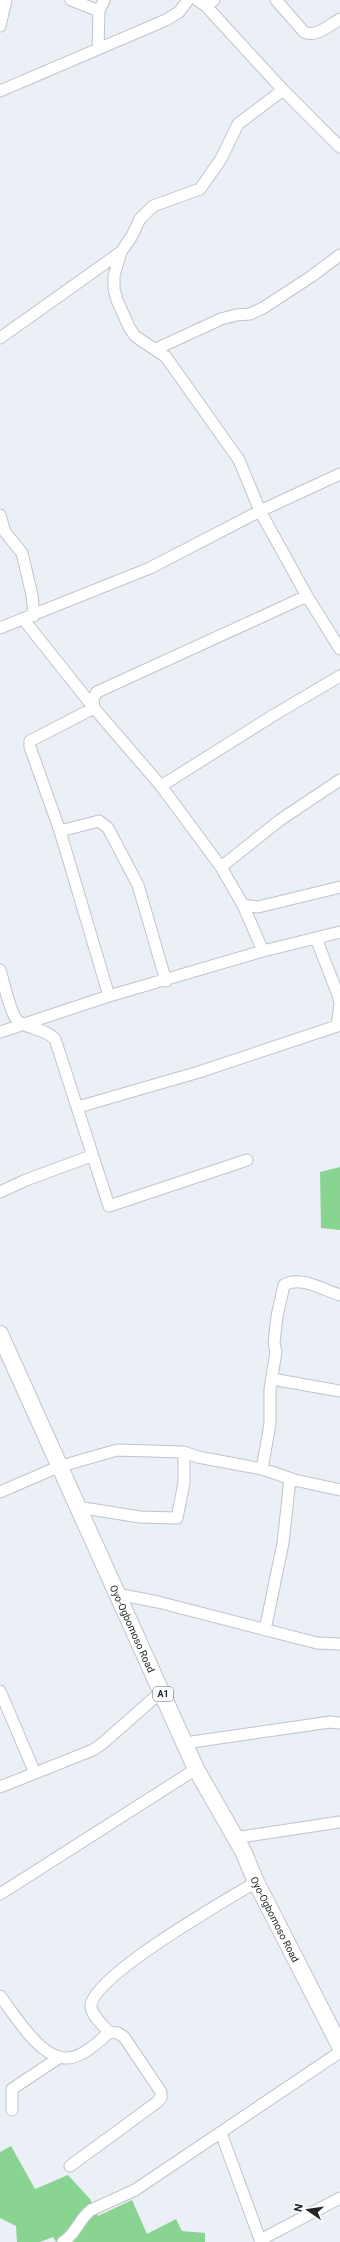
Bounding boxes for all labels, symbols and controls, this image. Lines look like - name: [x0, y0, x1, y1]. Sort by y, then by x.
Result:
- street label: Oyo-Ogbomoso Road: [108, 1583, 157, 1674]
- road number: A1: [153, 1687, 173, 1701]
- street label: Oyo-Ogbomoso Road: [248, 1875, 301, 1964]
- north arrow: [288, 2190, 328, 2230]
- text: N: [292, 2202, 306, 2213]

